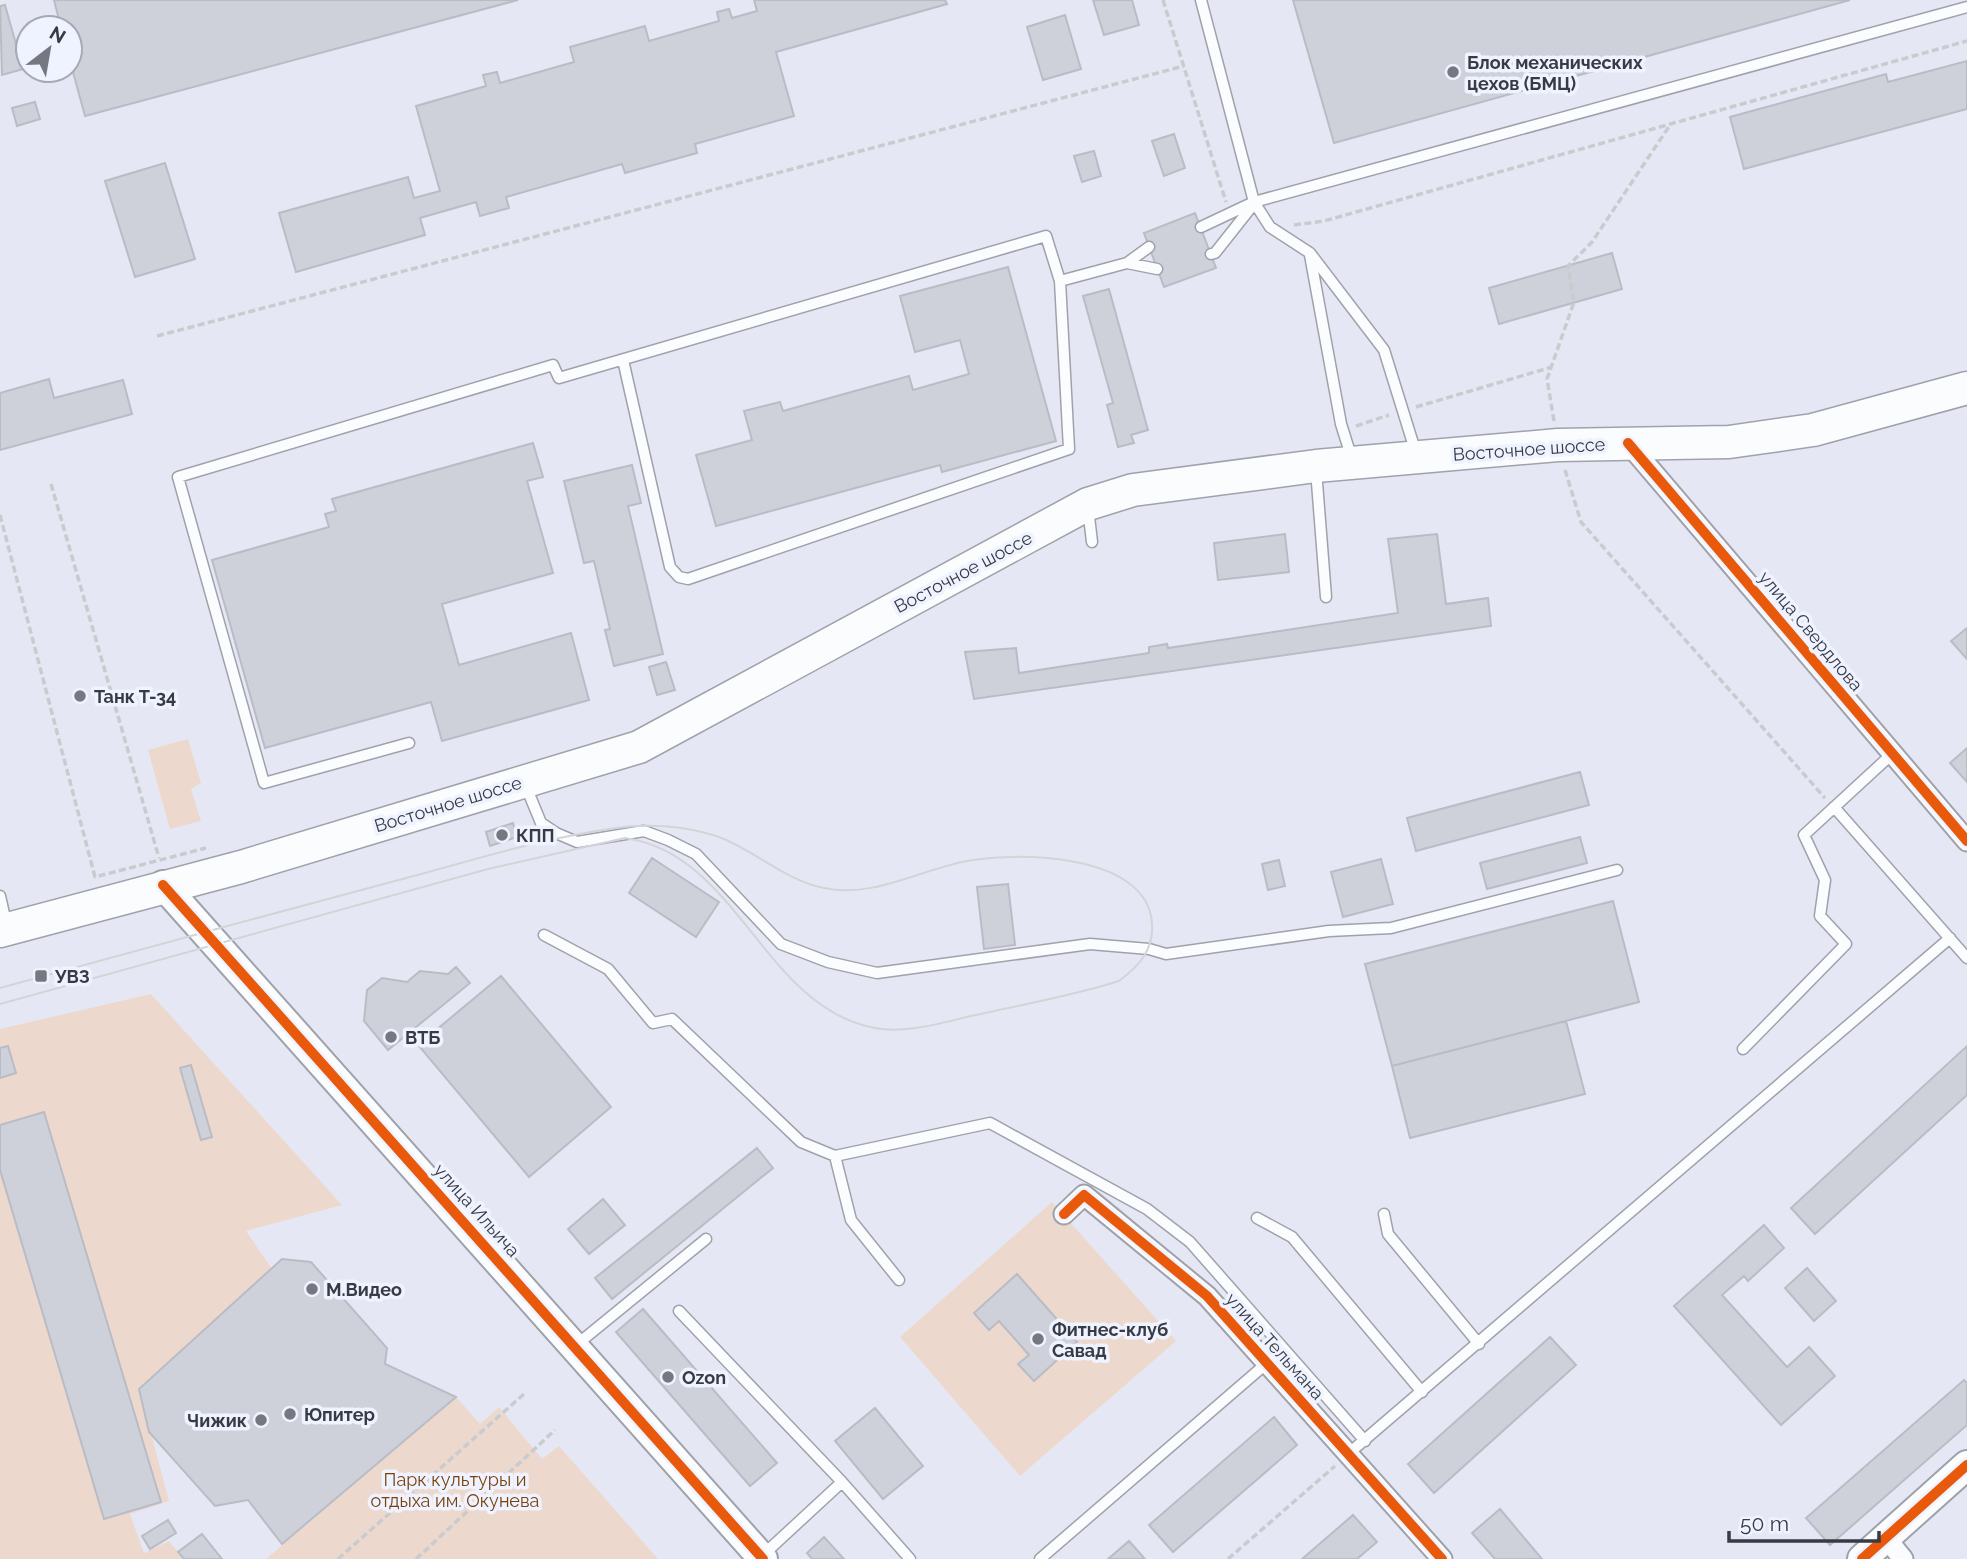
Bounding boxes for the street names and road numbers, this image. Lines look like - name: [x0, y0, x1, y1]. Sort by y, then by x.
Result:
- street label: Восточное шоссе: [1452, 433, 1606, 465]
- street label: Восточное шоссе: [891, 527, 1036, 617]
- street label: улица Свердлова: [1755, 567, 1867, 695]
- street label: Восточное шоссе: [372, 772, 525, 836]
- street label: улица Ильича: [430, 1159, 524, 1261]
- street label: улица Тельмана: [1222, 1288, 1328, 1404]

